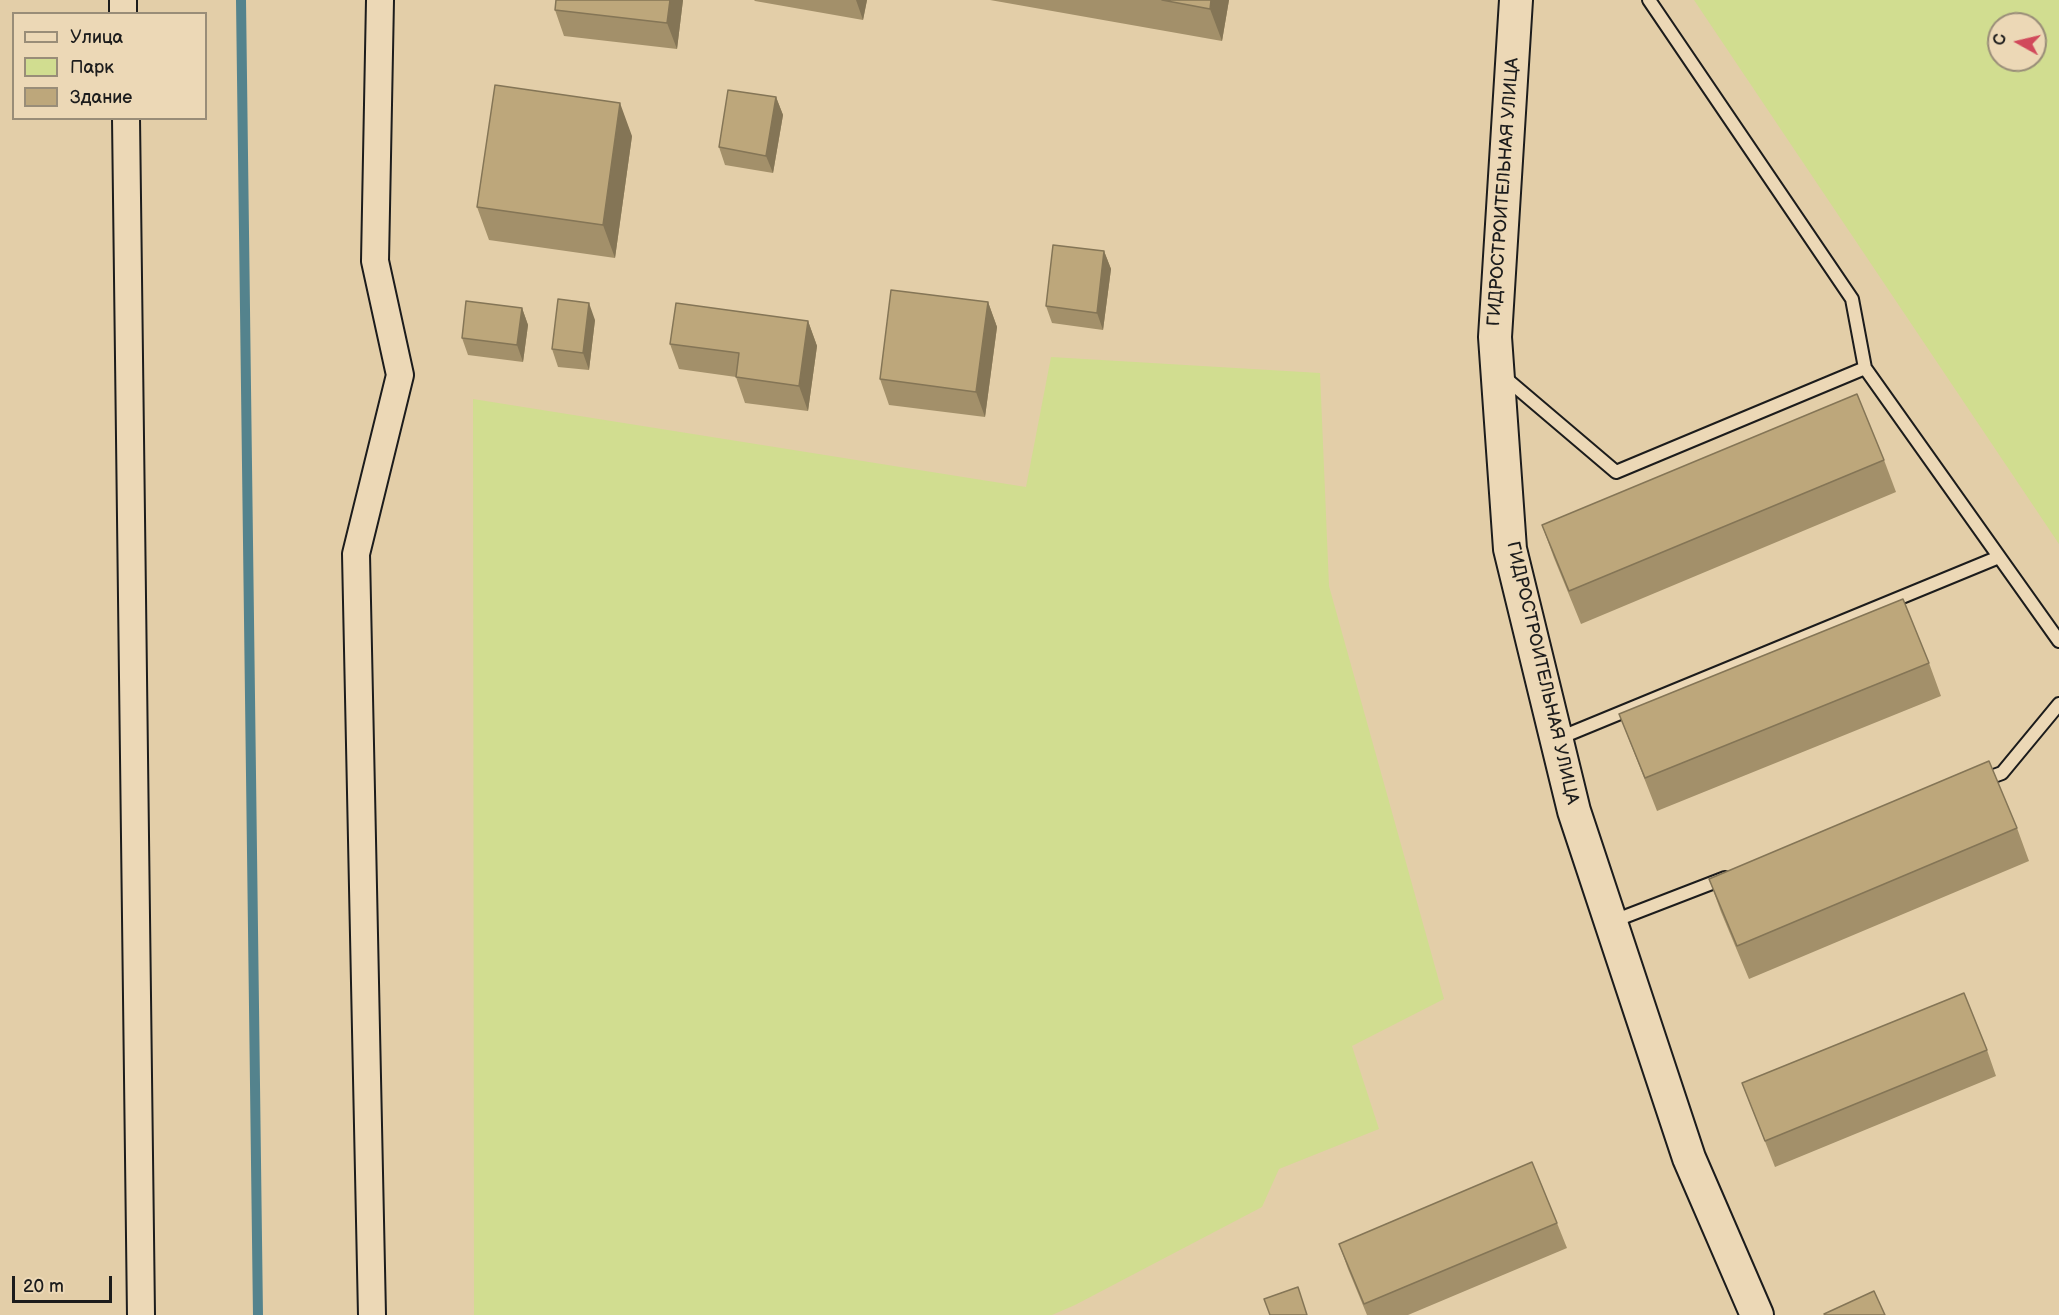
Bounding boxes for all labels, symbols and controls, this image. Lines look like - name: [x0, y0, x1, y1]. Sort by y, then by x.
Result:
- legend: [12, 12, 207, 120]
- north arrow: [1987, 12, 2047, 72]
- text: Улица: [70, 27, 123, 48]
- text: С: [1990, 33, 2011, 47]
- text: Парк: [70, 57, 114, 78]
- street label: ГИДРОСТРОИТЕЛЬНАЯ УЛИЦА: [1484, 57, 1524, 327]
- text: Здание: [70, 87, 132, 108]
- street label: ГИДРОСТРОИТЕЛЬНАЯ УЛИЦА: [1501, 539, 1583, 807]
- scale bar: [15, 1264, 116, 1302]
- text: 20 m: [23, 1276, 64, 1297]

